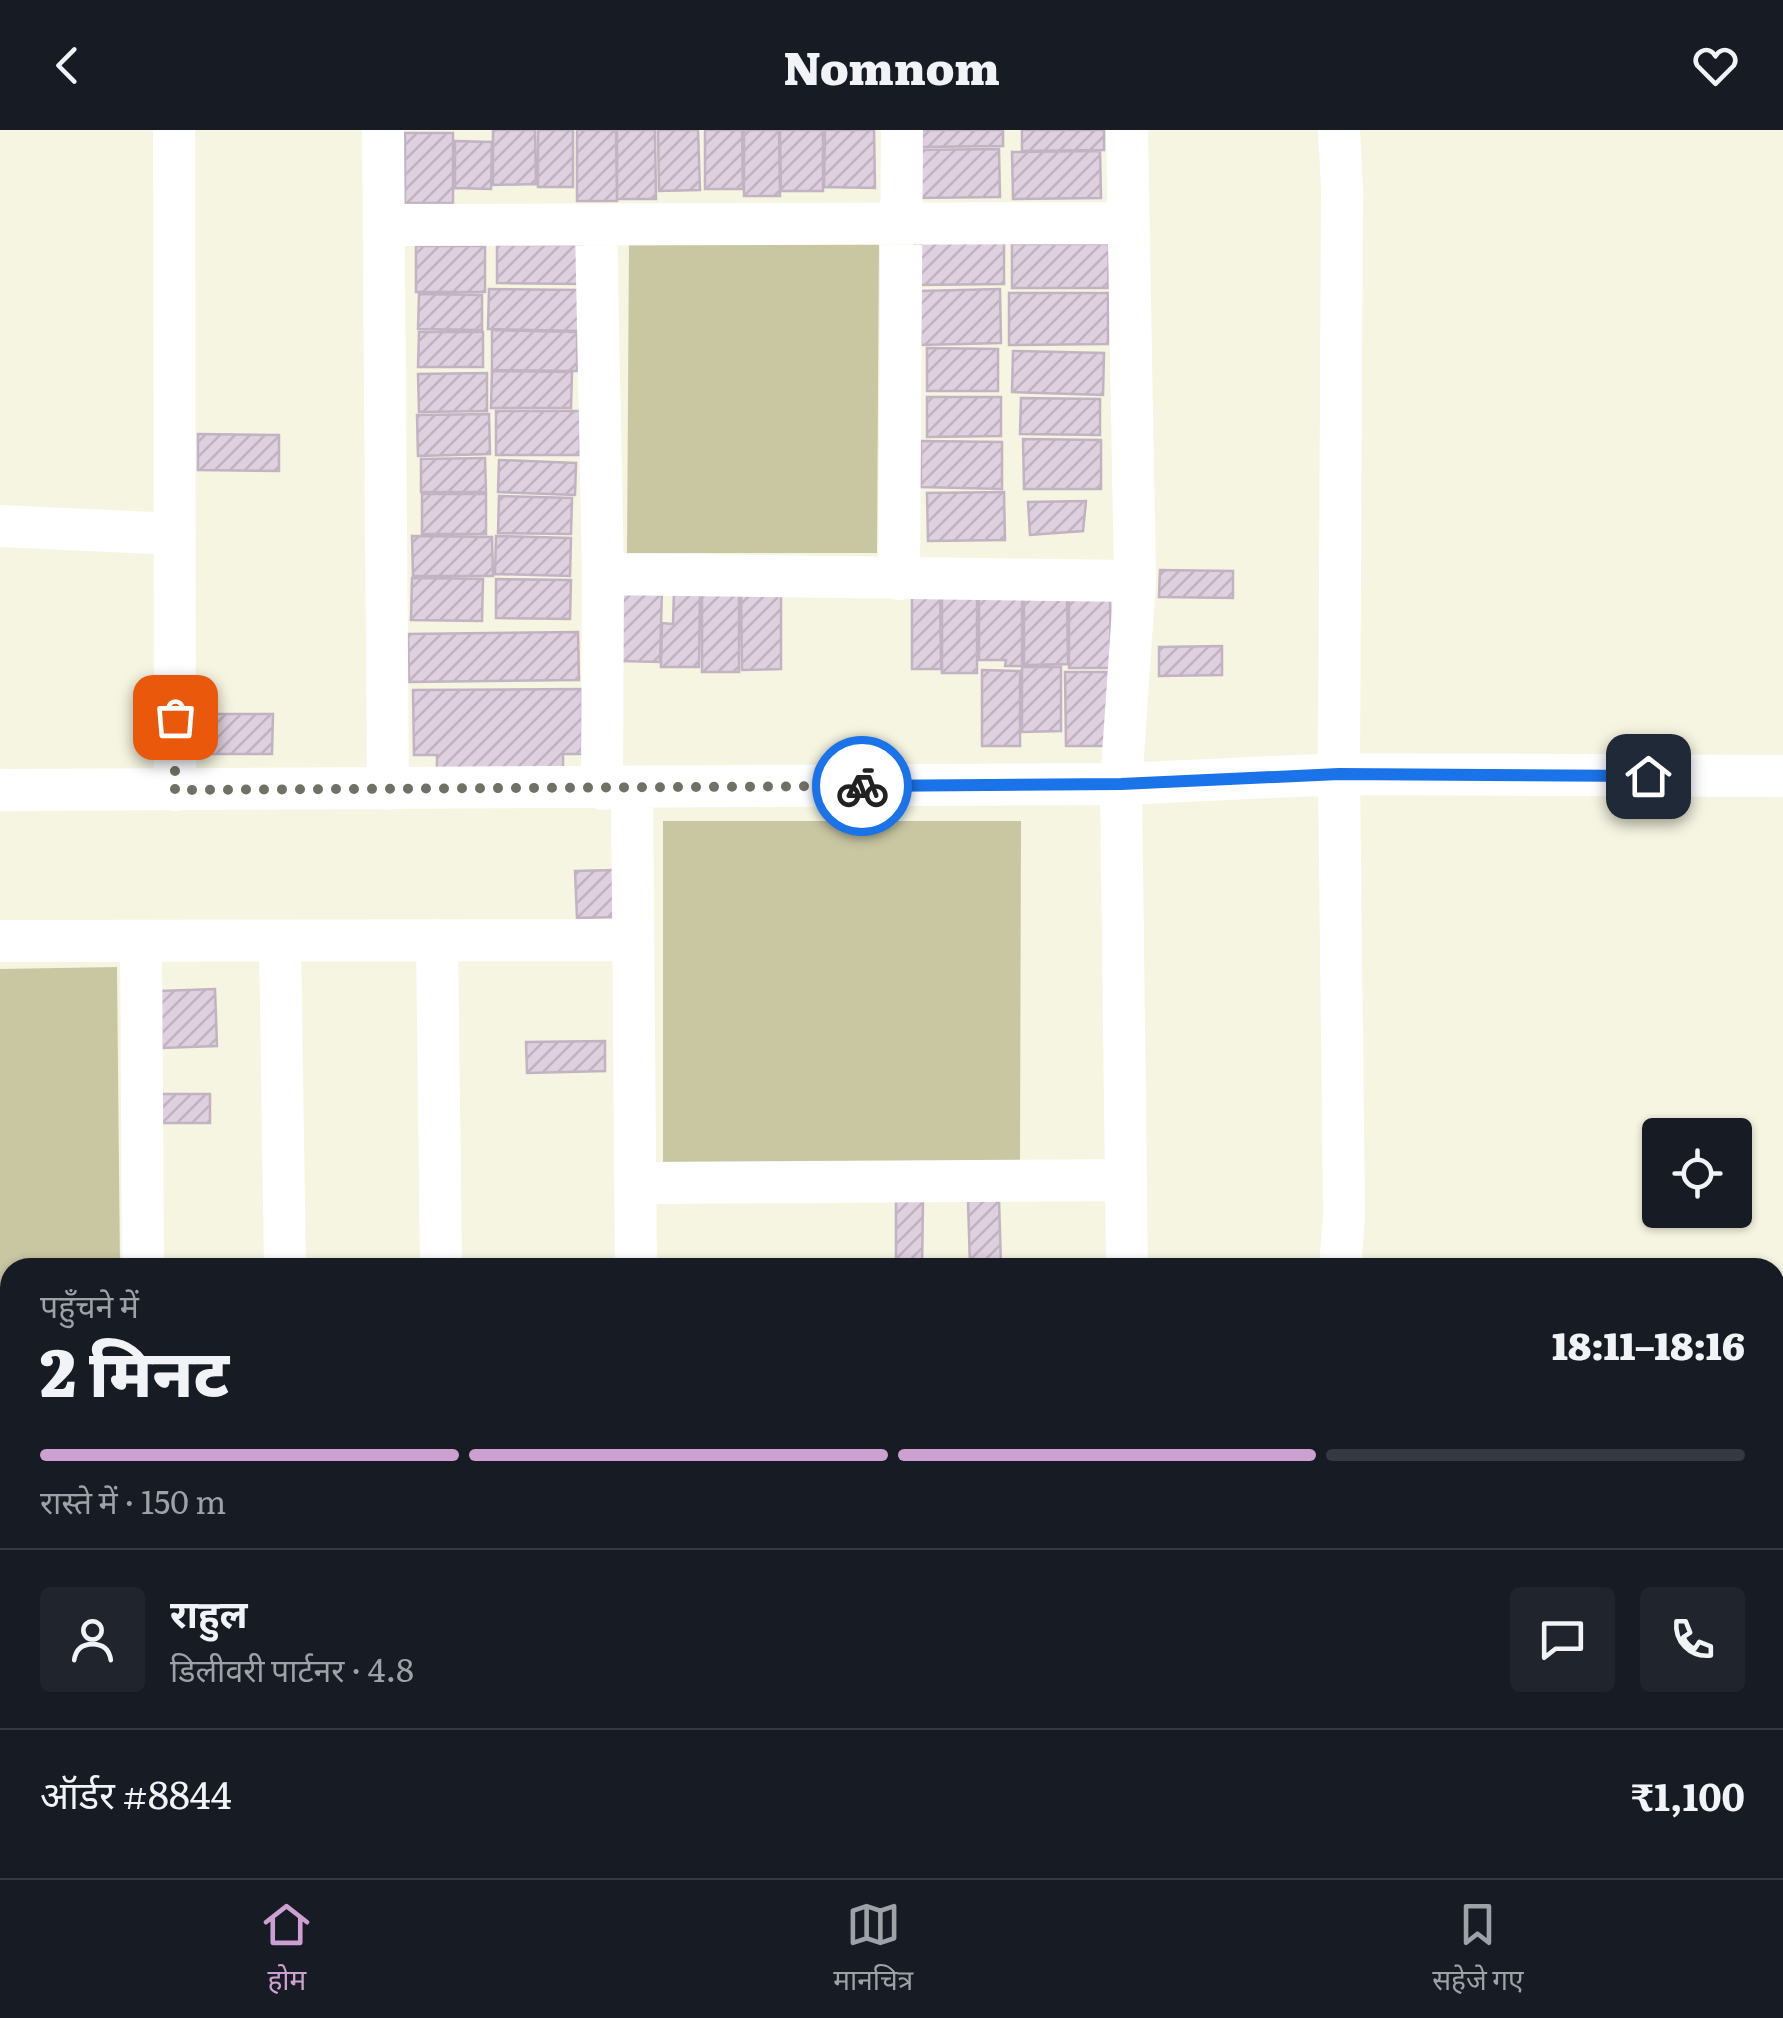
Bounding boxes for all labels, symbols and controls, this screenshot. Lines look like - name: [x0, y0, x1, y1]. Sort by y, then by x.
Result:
- text: Nomnom: [783, 32, 1000, 99]
- icon: back: [40, 38, 95, 93]
- icon: heart: [1688, 38, 1743, 93]
- pin: [133, 675, 218, 760]
- icon: bag: [148, 690, 203, 745]
- pin: [1606, 734, 1691, 819]
- courier: [812, 736, 912, 836]
- icon: home: [1621, 749, 1676, 804]
- icon: bike: [835, 759, 890, 814]
- map controls: [1642, 1118, 1752, 1228]
- button: locate: [1642, 1118, 1752, 1228]
- text: पहुँचने में: [40, 1280, 139, 1328]
- text: 18:11–18:16: [1552, 1315, 1745, 1372]
- text: 2 मिनट: [40, 1320, 229, 1417]
- text: रास्ते में · 150 m: [40, 1476, 226, 1524]
- text: राहुल: [170, 1583, 247, 1640]
- button: person: [40, 1587, 145, 1692]
- button: chat: [1510, 1587, 1615, 1692]
- button: phone: [1640, 1587, 1745, 1692]
- text: डिलीवरी पार्टनर · 4.8: [170, 1644, 414, 1692]
- text: ऑर्डर #8844: [40, 1764, 232, 1821]
- text: ₹1,100: [1631, 1766, 1745, 1823]
- tab: होम: [259, 1897, 314, 2001]
- tab: मानचित्र: [833, 1897, 913, 2001]
- tab: सहेजे गए: [1432, 1897, 1524, 2001]

